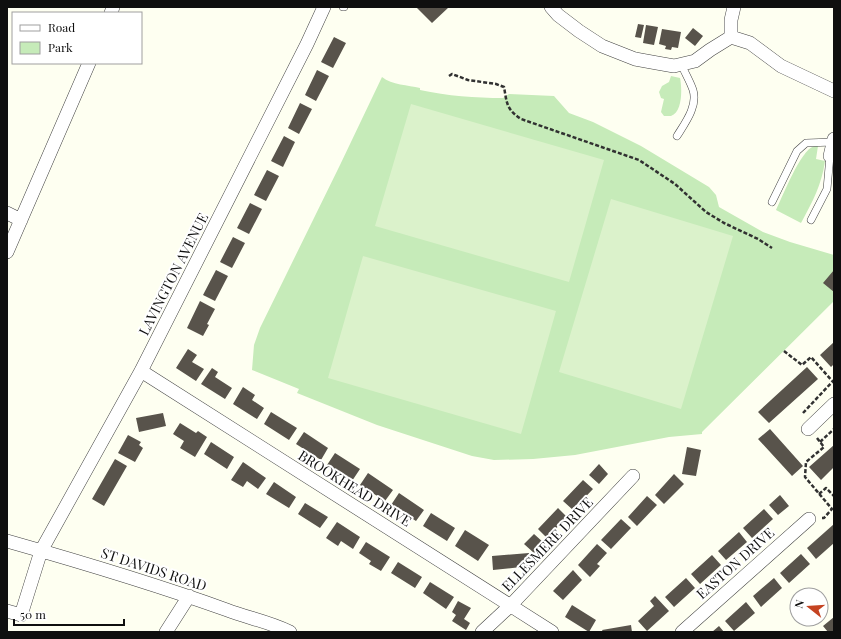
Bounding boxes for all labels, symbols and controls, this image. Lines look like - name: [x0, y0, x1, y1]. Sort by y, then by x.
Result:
- legend: [12, 12, 142, 64]
- text: Road: [48, 19, 75, 35]
- text: Park: [48, 39, 73, 55]
- street label: LAVINGTON AVENUE: [134, 210, 212, 338]
- street label: BROOKHEAD DRIVE: [295, 446, 415, 530]
- street label: ELLESMERE DRIVE: [497, 493, 597, 595]
- street label: EASTON DRIVE: [692, 523, 778, 603]
- street label: ST DAVIDS ROAD: [99, 543, 209, 595]
- north arrow: [789, 587, 829, 627]
- text: N: [791, 598, 807, 610]
- scale bar: [14, 601, 124, 627]
- text: 50 m: [20, 606, 46, 622]

